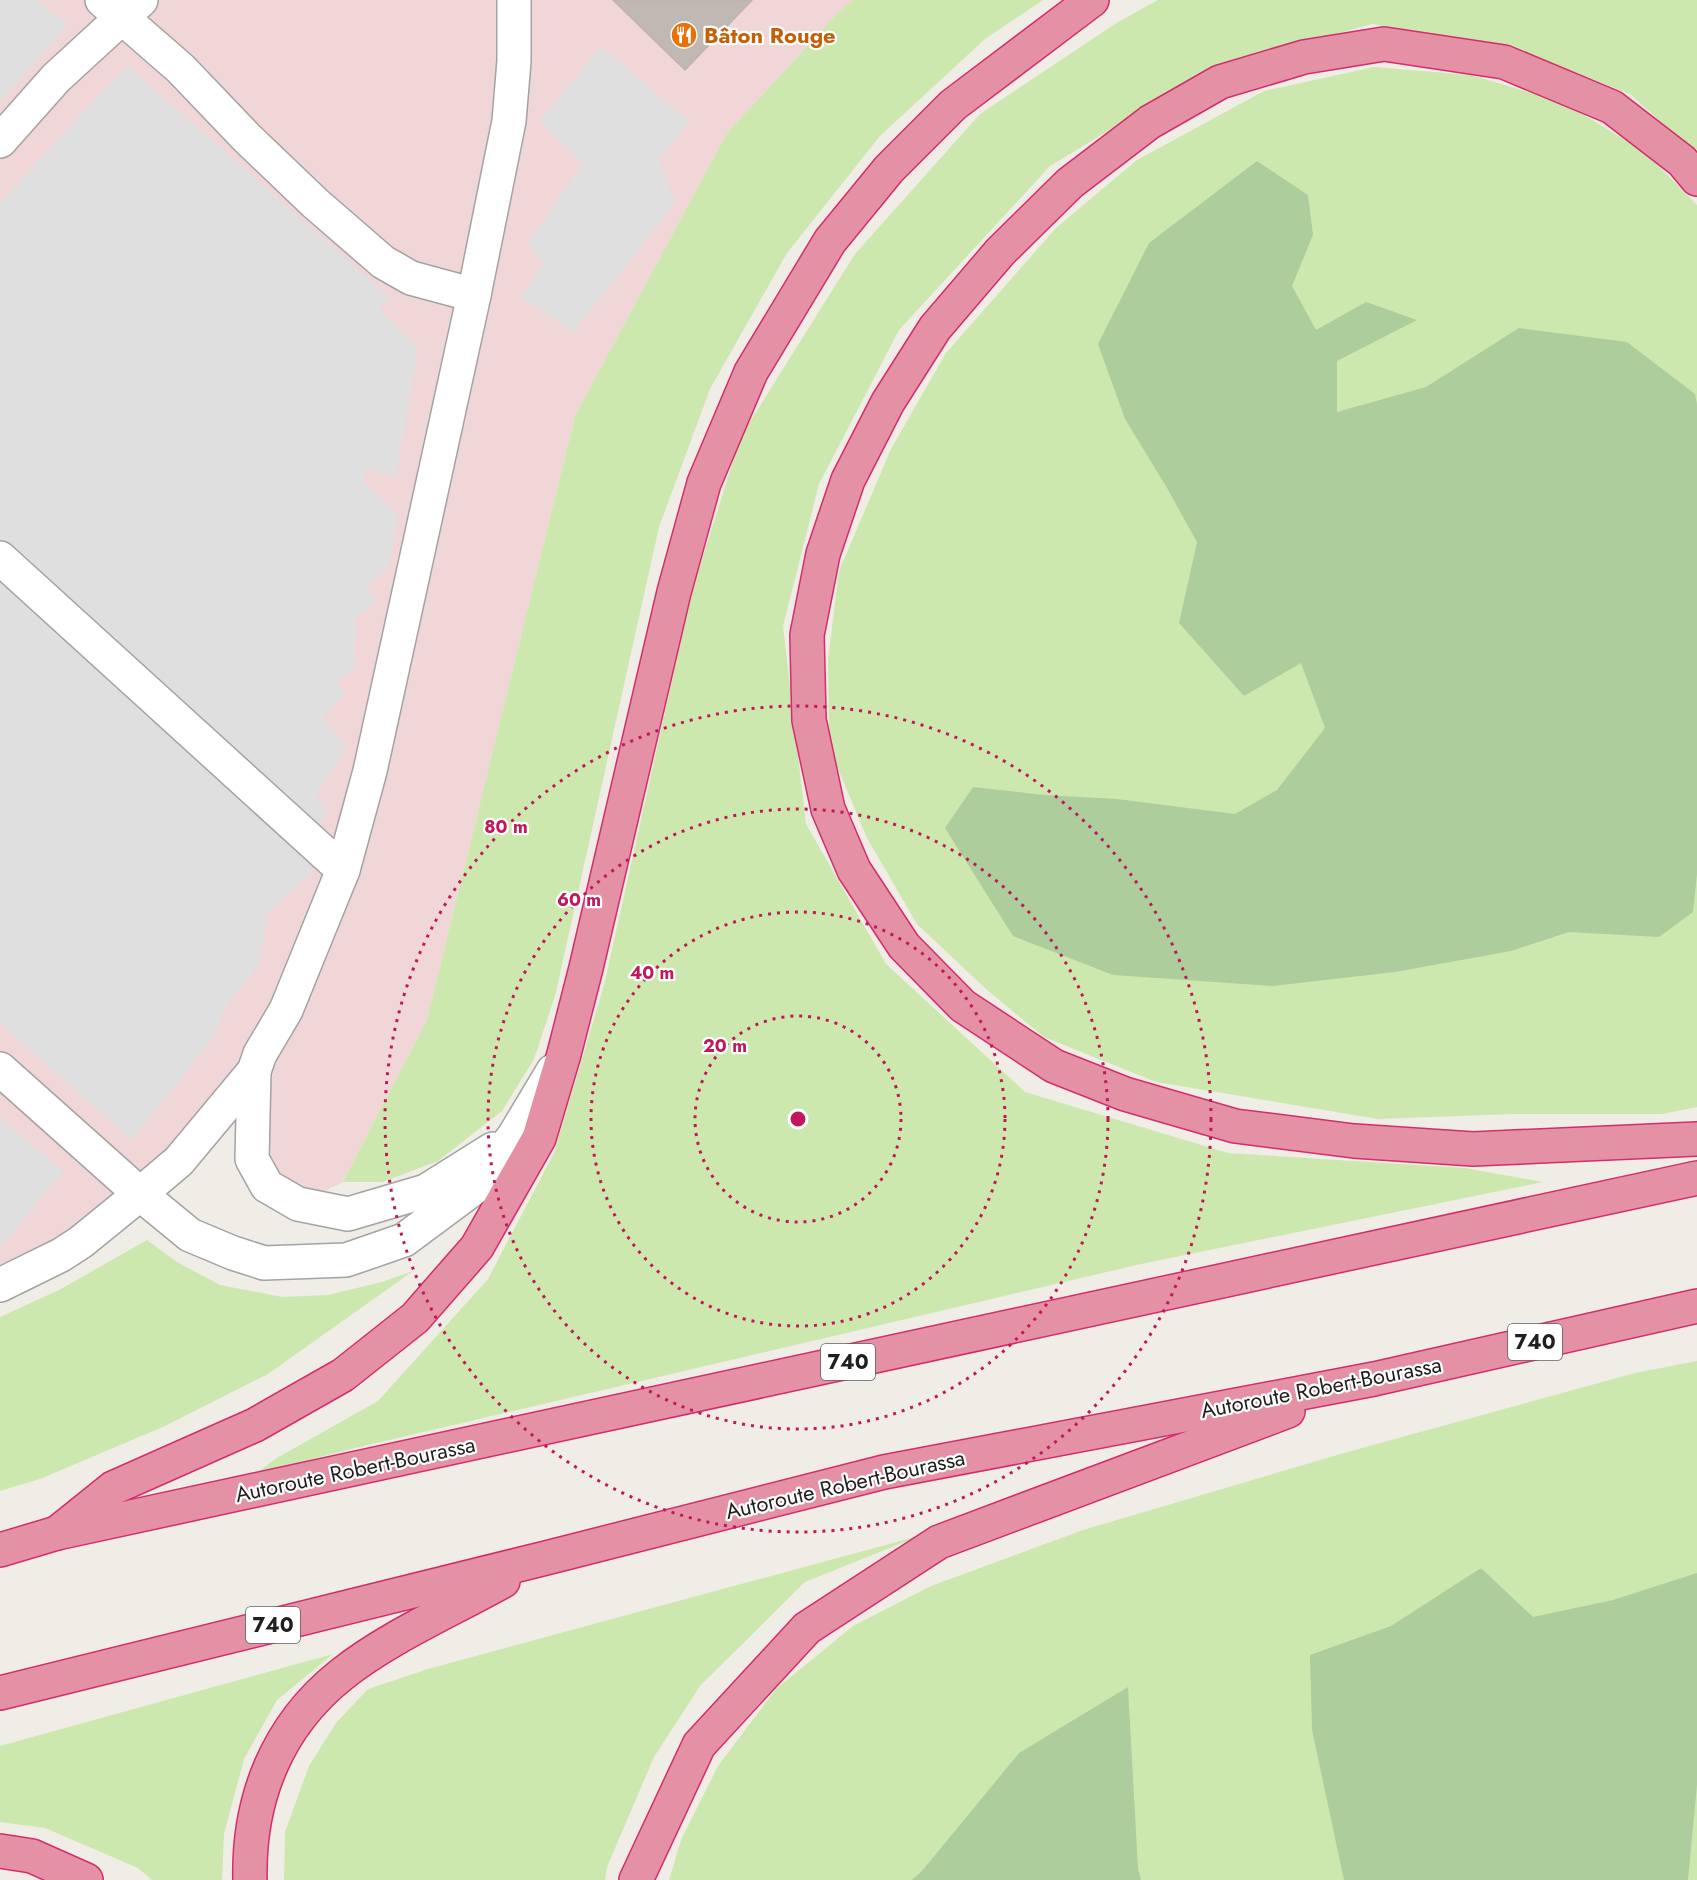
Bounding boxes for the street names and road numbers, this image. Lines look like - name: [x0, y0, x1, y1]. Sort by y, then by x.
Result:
- road number: 740: [1508, 1324, 1562, 1360]
- road number: 740: [821, 1344, 875, 1380]
- street label: Autoroute Robert-Bourassa: [1198, 1348, 1444, 1426]
- street label: Autoroute Robert-Bourassa: [232, 1428, 478, 1510]
- street label: Autoroute Robert-Bourassa: [722, 1441, 968, 1527]
- road number: 740: [246, 1607, 300, 1643]

